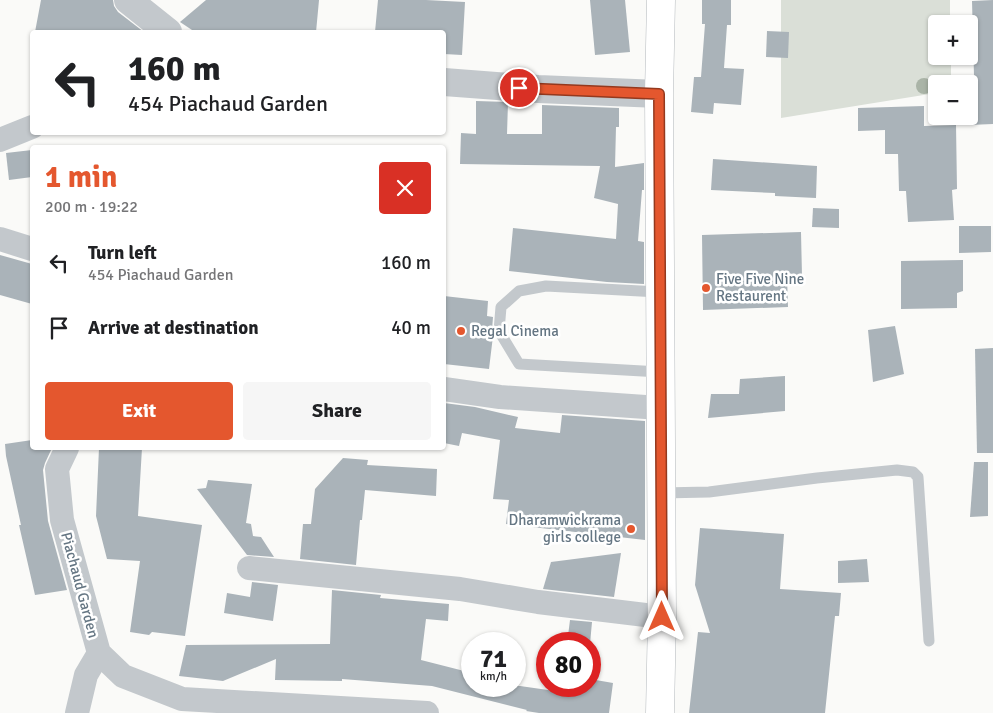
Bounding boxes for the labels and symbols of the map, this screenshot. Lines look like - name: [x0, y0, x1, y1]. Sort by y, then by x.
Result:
- pin: [498, 67, 540, 109]
- place label: Five Five Nine Restaurent: [716, 270, 804, 305]
- marker: Five Five Nine Restaurent: [700, 282, 712, 294]
- place label: Regal Cinema: [471, 322, 559, 340]
- marker: Regal Cinema: [455, 325, 467, 337]
- place label: Dharamwickrama girls college: [508, 511, 621, 546]
- marker: Dharamwickrama girls college: [625, 523, 637, 535]
- street label: Piachaud Garden: [57, 530, 103, 640]
- position arrow: [635, 590, 687, 642]
- speed limit sign: 80: [536, 632, 601, 697]

